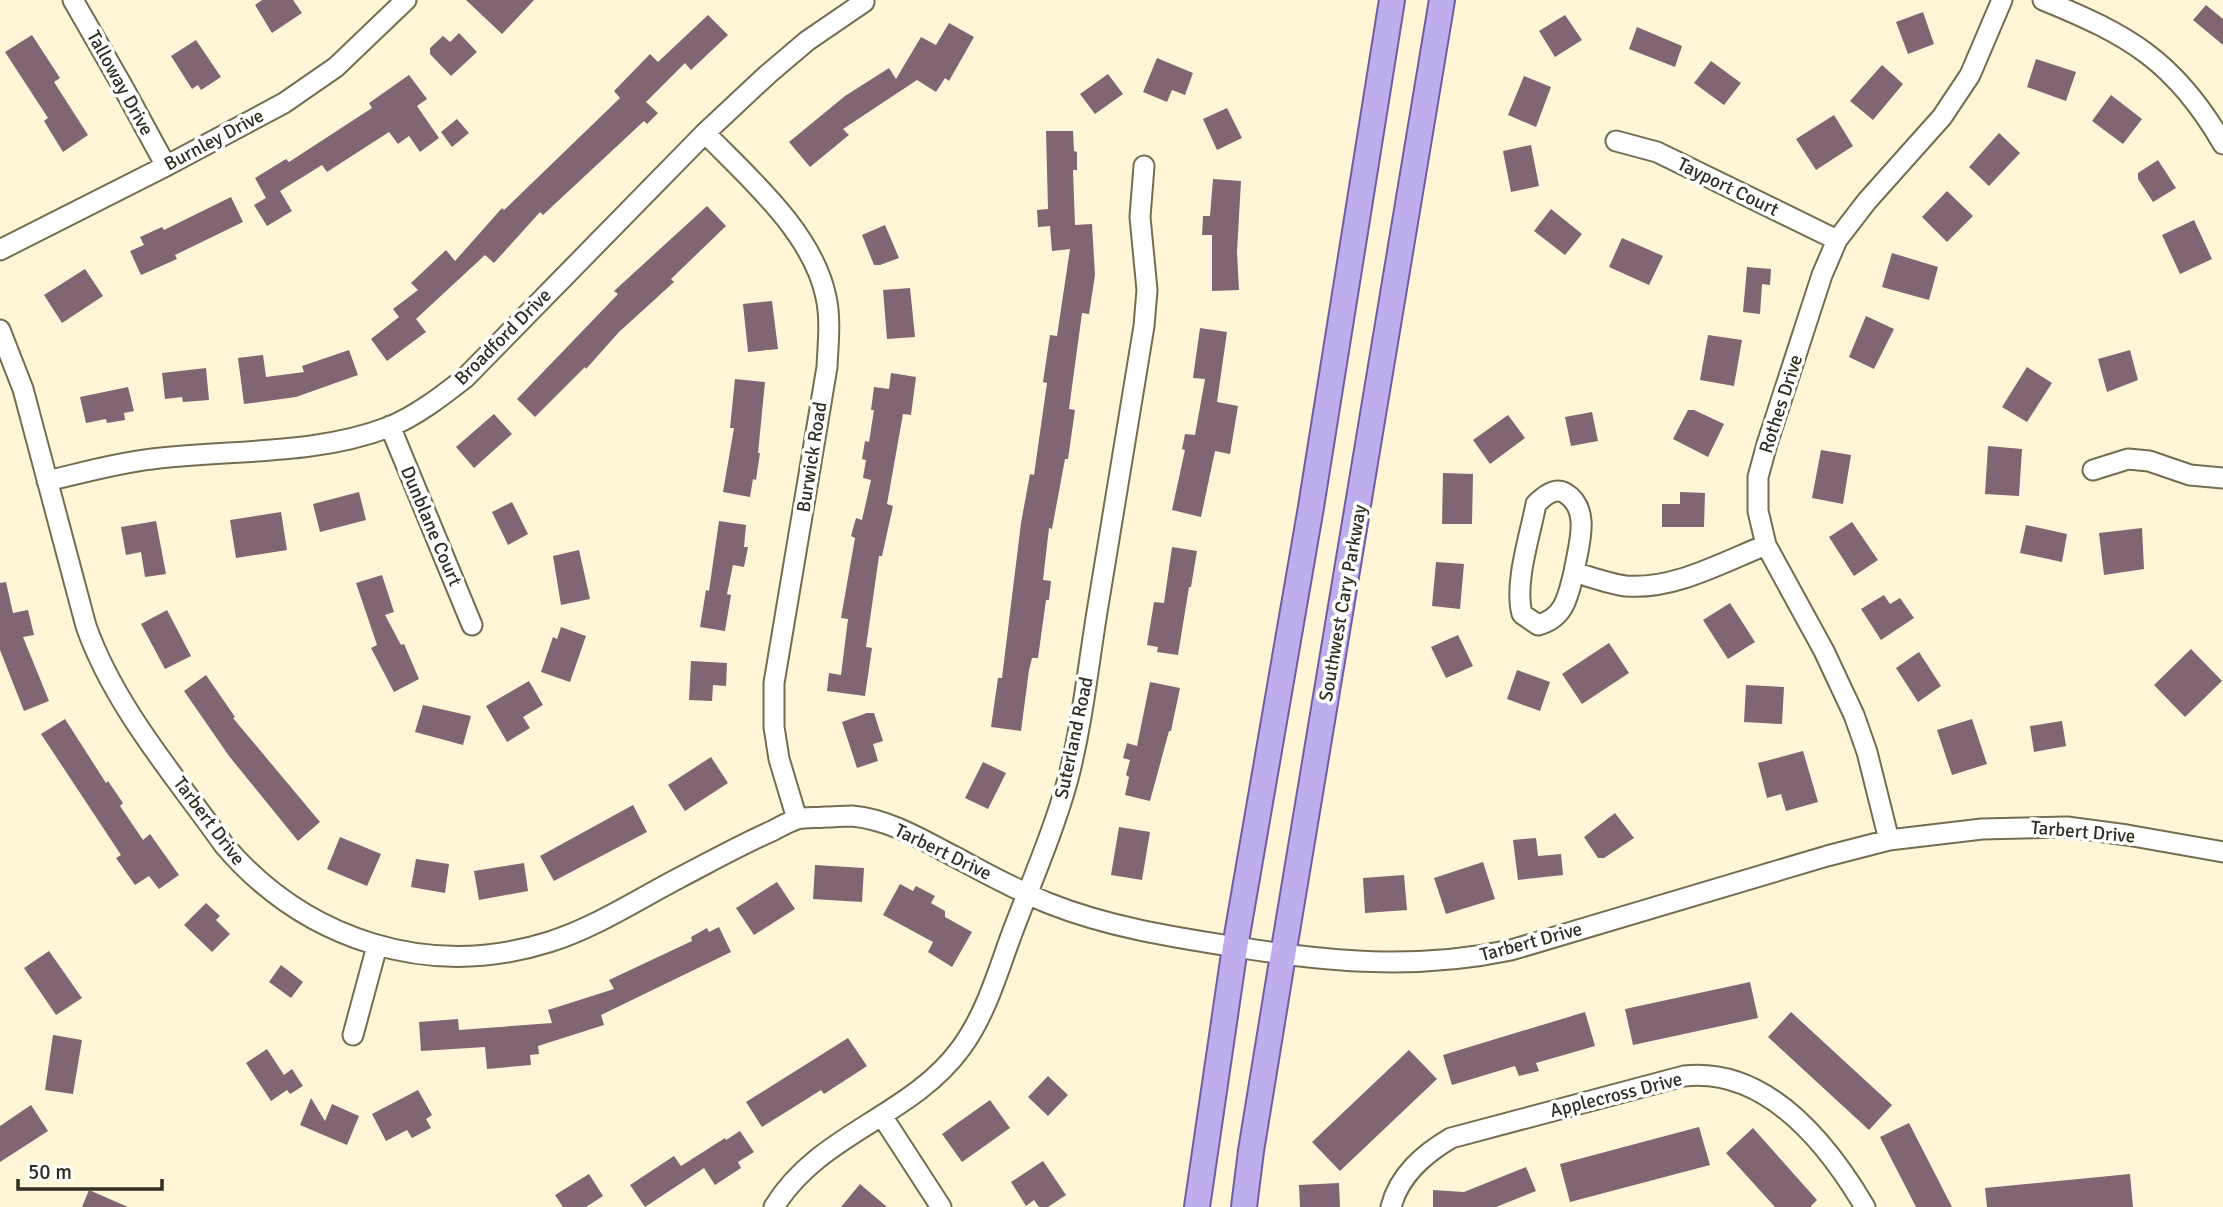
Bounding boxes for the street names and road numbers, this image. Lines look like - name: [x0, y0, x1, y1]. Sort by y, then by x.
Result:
- street label: Talloway Drive: [81, 26, 159, 140]
- street label: Burnley Drive: [160, 104, 268, 176]
- street label: Tayport Court: [1673, 152, 1783, 222]
- street label: Broadford Drive: [450, 284, 556, 390]
- street label: Rothes Drive: [1754, 352, 1808, 456]
- street label: Burwick Road: [791, 400, 833, 514]
- street label: Dunblane Court: [395, 462, 467, 590]
- street label: Southwest Cary Parkway: [1314, 503, 1372, 703]
- street label: Suterland Road: [1049, 675, 1099, 801]
- street label: Tarbert Drive: [168, 772, 250, 870]
- street label: Tarbert Drive: [2030, 815, 2136, 849]
- street label: Tarbert Drive: [891, 818, 995, 886]
- street label: Tarbert Drive: [1477, 917, 1585, 967]
- street label: Applecross Drive: [1547, 1067, 1685, 1123]

